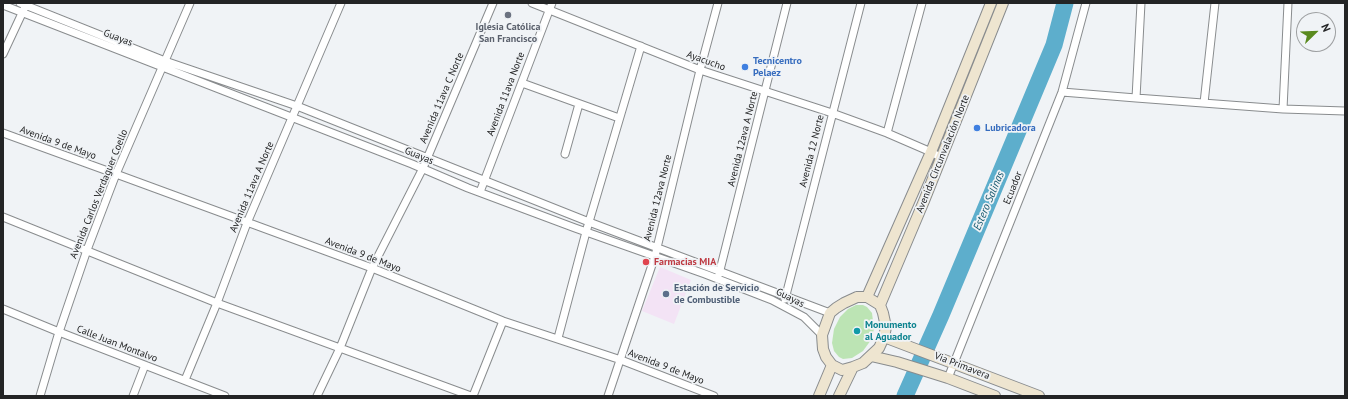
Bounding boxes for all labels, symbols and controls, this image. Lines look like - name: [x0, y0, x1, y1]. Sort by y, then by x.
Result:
- marker: Iglesia Católica San Francisco: [503, 10, 513, 20]
- north arrow: [1296, 12, 1336, 52]
- place label: Iglesia Católica San Francisco: [476, 21, 540, 44]
- text: N: [1318, 22, 1334, 34]
- street label: Guayas: [102, 27, 134, 49]
- street label: Ayacucho: [685, 48, 727, 74]
- street label: Avenida 11ava Norte: [484, 50, 528, 138]
- street label: Avenida 11ava C Norte: [417, 51, 467, 145]
- place label: Tecnicentro Pelaez: [753, 55, 802, 78]
- marker: Tecnicentro Pelaez: [740, 62, 750, 72]
- street label: Avenida 12ava A Norte: [725, 90, 761, 188]
- street label: Avenida Circunvalación Norte: [914, 93, 972, 215]
- street label: Avenida 12 Norte: [797, 114, 827, 188]
- place label: Lubricadora: [985, 122, 1036, 134]
- marker: Lubricadora: [972, 123, 982, 133]
- street label: Avenida 9 de Mayo: [18, 124, 98, 162]
- street label: Avenida Carlos Verdaguer Coello: [68, 128, 130, 260]
- street label: Avenida 11ava A Norte: [227, 140, 277, 234]
- street label: Guayas: [403, 145, 435, 167]
- street label: Avenida 12ava Norte: [641, 153, 675, 243]
- water label: Estero Salinas: [971, 170, 1007, 232]
- street label: Ecuador: [1001, 170, 1025, 206]
- street label: Avenida 9 de Mayo: [323, 235, 403, 275]
- place label: Farmacias MIA: [654, 256, 716, 268]
- marker: Farmacias MIA: [641, 257, 651, 267]
- place label: Estación de Servicio de Combustible: [674, 282, 759, 306]
- street label: Guayas: [774, 286, 806, 310]
- marker: Estación de Servicio de Combustible: [661, 289, 671, 299]
- place label: Monumento al Aguador: [865, 319, 917, 342]
- street label: Calle Juan Montalvo: [75, 323, 159, 365]
- marker: Monumento al Aguador: [852, 326, 862, 336]
- street label: Avenida 9 de Mayo: [626, 347, 706, 387]
- street label: Via Primavera: [933, 350, 991, 382]

